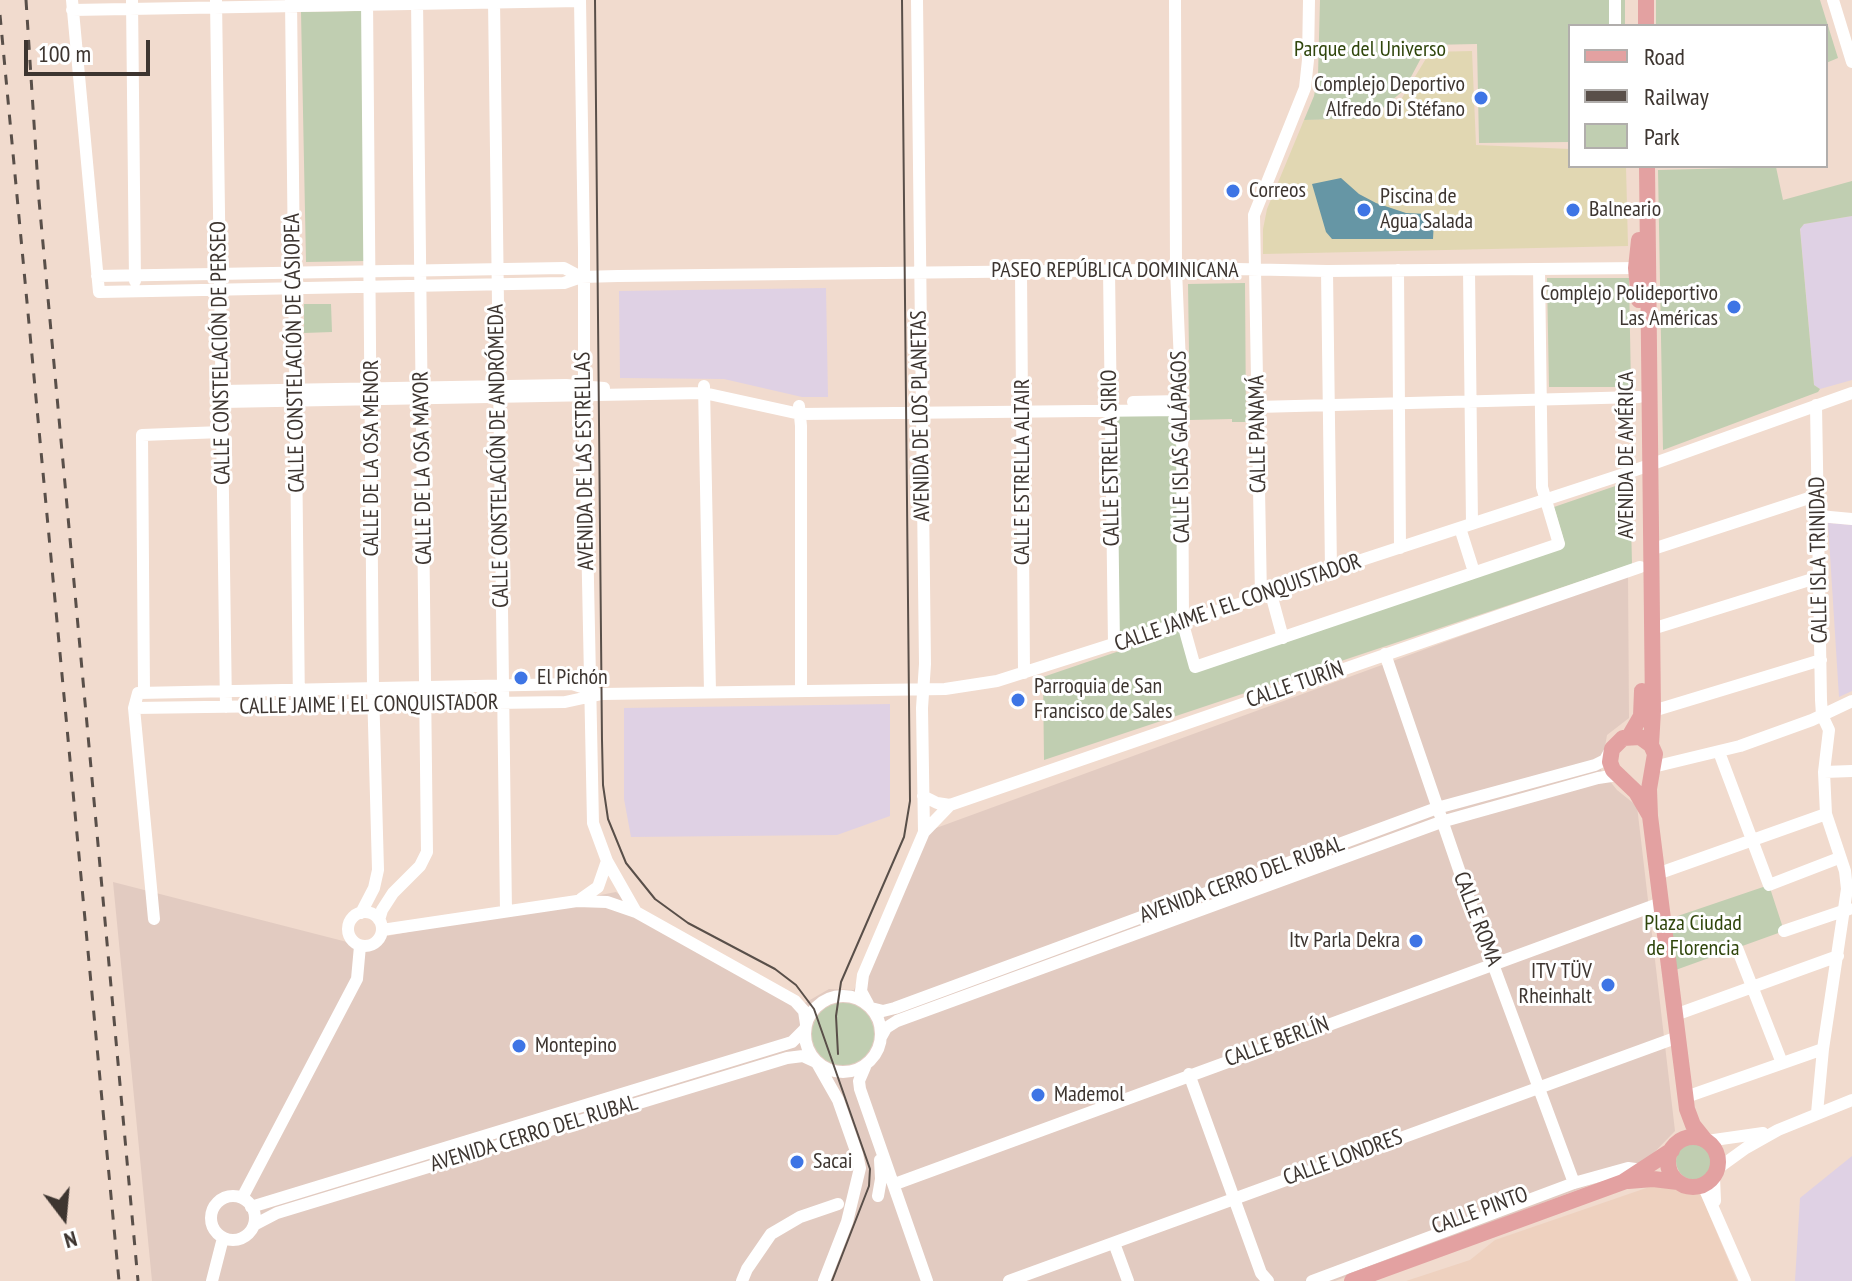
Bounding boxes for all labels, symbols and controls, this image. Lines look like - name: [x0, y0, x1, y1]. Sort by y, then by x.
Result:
- scale bar: [28, 24, 154, 74]
- legend: [1568, 24, 1828, 168]
- park label: Parque del Universo: [1294, 37, 1446, 63]
- text: 100 m: [38, 38, 91, 69]
- text: Road: [1644, 41, 1685, 72]
- place label: Complejo Deportivo Alfredo Di Stéfano: [1314, 72, 1465, 124]
- text: Railway: [1644, 81, 1709, 112]
- marker: Complejo Deportivo Alfredo Di Stéfano: [1472, 89, 1490, 107]
- text: Park: [1644, 121, 1680, 152]
- place label: Correos: [1249, 178, 1306, 204]
- marker: Correos: [1224, 182, 1242, 200]
- place label: Piscina de Agua Salada: [1380, 184, 1473, 236]
- place label: Balneario: [1589, 197, 1661, 223]
- marker: Piscina de Agua Salada: [1355, 201, 1373, 219]
- marker: Balneario: [1564, 201, 1582, 219]
- street label: CALLE CONSTELACIÓN DE CASIOPEA: [279, 213, 311, 493]
- street label: CALLE CONSTELACIÓN DE PERSEO: [205, 221, 237, 485]
- street label: PASEO REPÚBLICA DOMINICANA: [991, 258, 1239, 284]
- place label: Complejo Polideportivo Las Américas: [1540, 281, 1718, 332]
- marker: Complejo Polideportivo Las Américas: [1725, 298, 1743, 316]
- street label: CALLE CONSTELACIÓN DE ANDRÓMEDA: [483, 304, 515, 608]
- street label: AVENIDA DE LOS PLANETAS: [906, 310, 936, 522]
- street label: AVENIDA DE LAS ESTRELLAS: [570, 351, 600, 571]
- street label: CALLE ISLAS GALÁPAGOS: [1166, 351, 1196, 543]
- street label: CALLE DE LA OSA MENOR: [359, 360, 385, 556]
- street label: CALLE ESTRELLA SIRIO: [1096, 369, 1126, 547]
- street label: CALLE DE LA OSA MAYOR: [408, 371, 438, 565]
- street label: AVENIDA DE AMÉRICA: [1614, 371, 1640, 539]
- street label: CALLE PANAMÁ: [1244, 375, 1272, 493]
- street label: CALLE ESTRELLA ALTAIR: [1010, 379, 1036, 565]
- street label: CALLE ISLA TRINIDAD: [1804, 476, 1834, 644]
- street label: CALLE JAIME I EL CONQUISTADOR: [1111, 548, 1365, 658]
- street label: CALLE TURÍN: [1243, 656, 1347, 714]
- place label: El Pichón: [537, 665, 608, 691]
- marker: El Pichón: [512, 669, 530, 687]
- place label: Parroquia de San Francisco de Sales: [1034, 674, 1172, 726]
- street label: CALLE JAIME I EL CONQUISTADOR: [239, 690, 499, 720]
- marker: Parroquia de San Francisco de Sales: [1009, 691, 1027, 709]
- street label: AVENIDA CERRO DEL RUBAL: [1136, 831, 1348, 929]
- street label: CALLE ROMA: [1447, 868, 1507, 970]
- park label: Plaza Ciudad de Florencia: [1644, 911, 1742, 962]
- place label: Itv Parla Dekra: [1289, 928, 1400, 954]
- marker: Itv Parla Dekra: [1407, 932, 1425, 950]
- place label: ITV TÜV Rheinhalt: [1519, 959, 1592, 1010]
- marker: ITV TÜV Rheinhalt: [1599, 976, 1617, 994]
- street label: CALLE BERLÍN: [1221, 1011, 1333, 1073]
- place label: Montepino: [535, 1033, 617, 1059]
- marker: Montepino: [510, 1037, 528, 1055]
- place label: Mademol: [1054, 1082, 1124, 1108]
- marker: Mademol: [1029, 1086, 1047, 1104]
- street label: AVENIDA CERRO DEL RUBAL: [427, 1090, 641, 1178]
- street label: CALLE LONDRES: [1280, 1124, 1406, 1192]
- place label: Sacai: [813, 1149, 853, 1175]
- marker: Sacai: [788, 1153, 806, 1171]
- north arrow: [24, 1177, 104, 1257]
- street label: CALLE PINTO: [1428, 1181, 1532, 1241]
- text: N: [61, 1225, 80, 1255]

